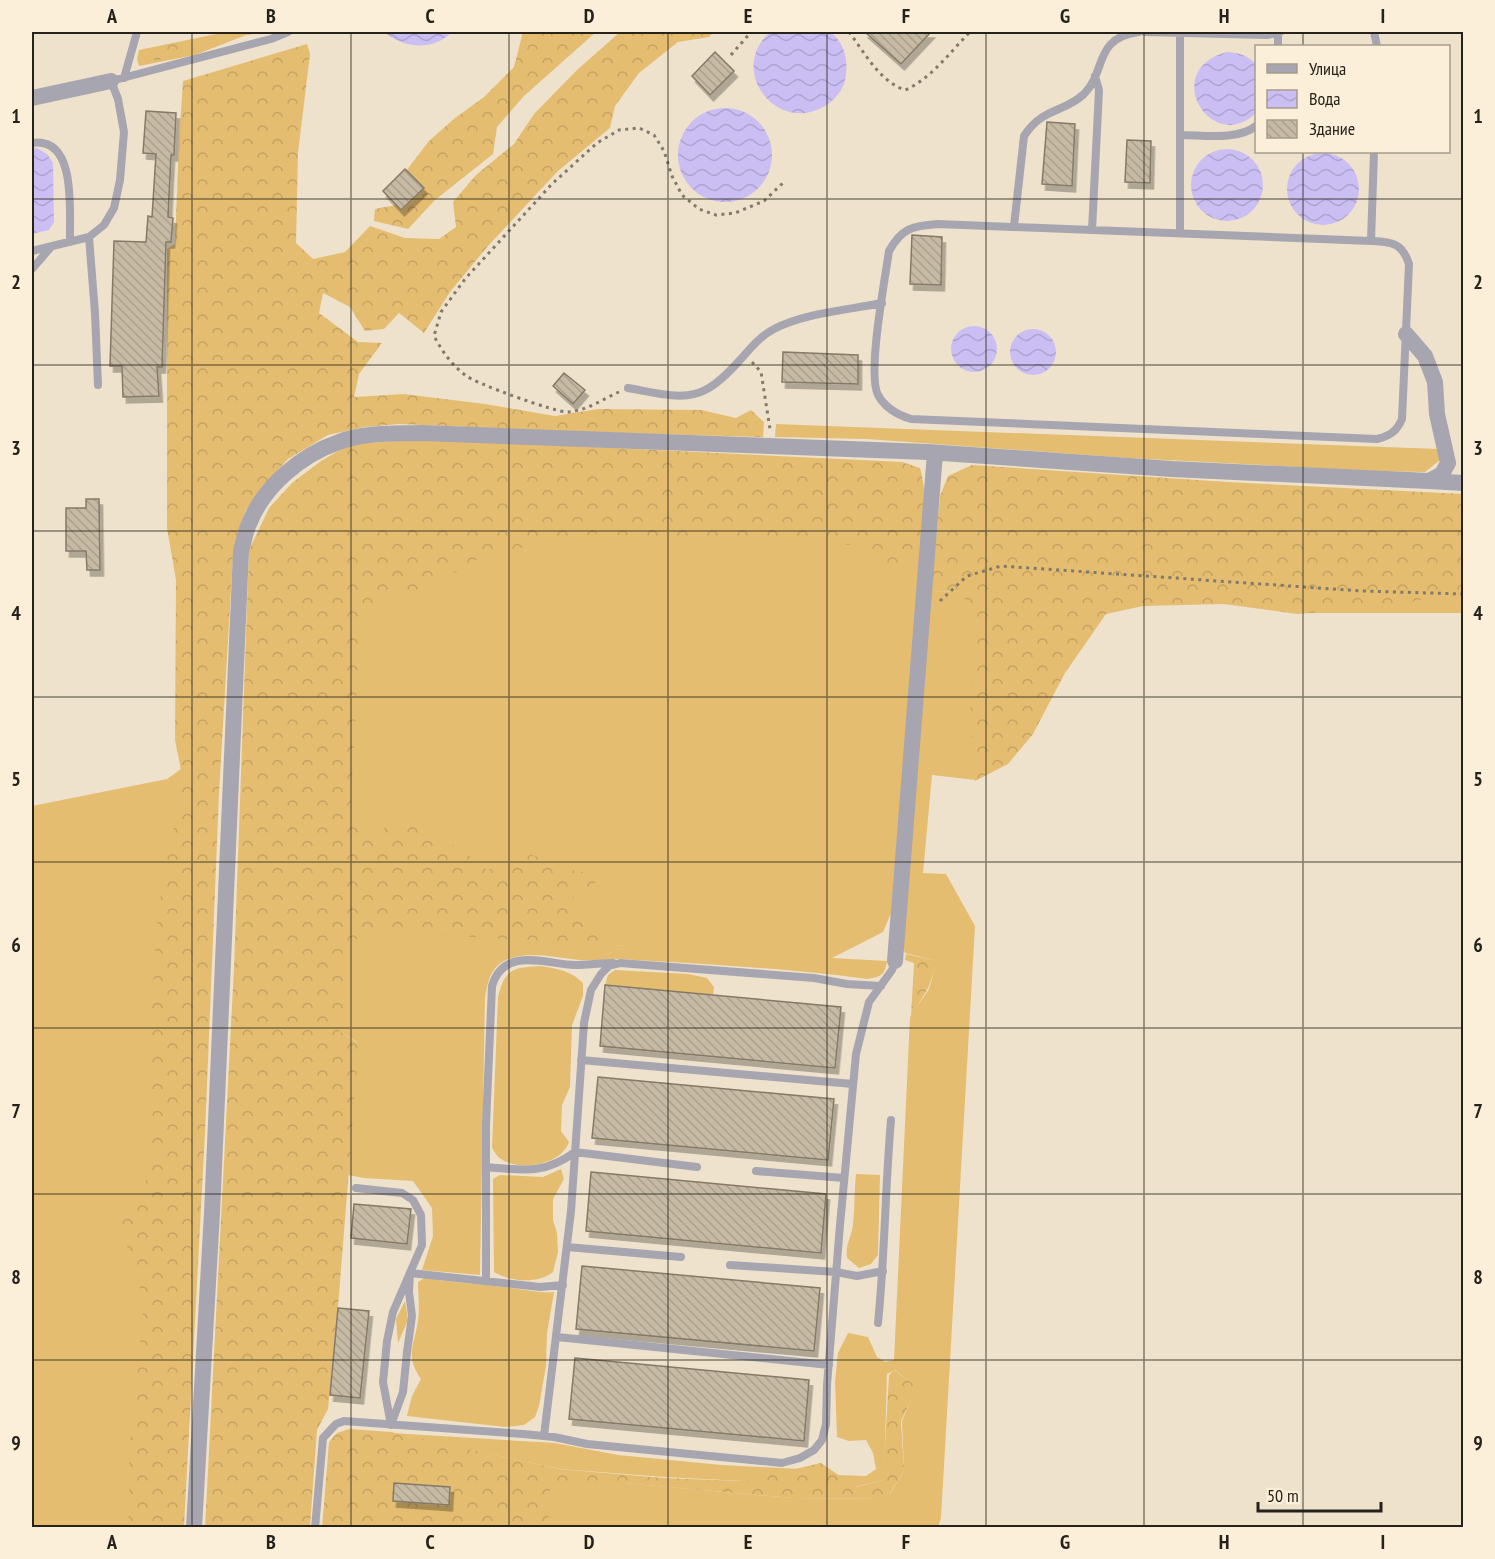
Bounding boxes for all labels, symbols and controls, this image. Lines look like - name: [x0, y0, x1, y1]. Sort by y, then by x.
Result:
- text: A: [106, 3, 118, 29]
- text: B: [266, 3, 276, 29]
- text: C: [425, 3, 435, 29]
- text: D: [584, 3, 595, 29]
- text: E: [744, 3, 752, 29]
- text: F: [902, 3, 910, 29]
- text: G: [1060, 3, 1070, 29]
- text: H: [1219, 3, 1229, 29]
- text: I: [1381, 3, 1385, 29]
- legend: [1255, 45, 1450, 153]
- text: Улица: [1309, 57, 1346, 80]
- text: Вода: [1309, 87, 1340, 110]
- text: 1: [11, 103, 21, 129]
- text: 1: [1473, 103, 1483, 129]
- text: Здание: [1309, 117, 1355, 140]
- text: 2: [11, 269, 21, 295]
- text: 2: [1473, 269, 1483, 295]
- text: 3: [11, 435, 21, 461]
- text: 3: [1473, 435, 1483, 461]
- text: 4: [11, 600, 21, 626]
- text: 4: [1473, 600, 1483, 626]
- text: 5: [11, 766, 21, 792]
- text: 5: [1473, 766, 1483, 792]
- text: 6: [11, 932, 21, 958]
- text: 6: [1473, 932, 1483, 958]
- text: 7: [11, 1098, 21, 1124]
- text: 7: [1473, 1098, 1483, 1124]
- text: 8: [11, 1264, 21, 1290]
- text: 8: [1473, 1264, 1483, 1290]
- text: 9: [11, 1430, 21, 1456]
- text: 9: [1473, 1430, 1483, 1456]
- scale bar: [1258, 1475, 1381, 1513]
- text: 50 m: [1267, 1484, 1299, 1507]
- text: A: [106, 1529, 118, 1555]
- text: B: [266, 1529, 276, 1555]
- text: C: [425, 1529, 435, 1555]
- text: D: [584, 1529, 595, 1555]
- text: E: [744, 1529, 752, 1555]
- text: F: [902, 1529, 910, 1555]
- text: G: [1060, 1529, 1070, 1555]
- text: H: [1219, 1529, 1229, 1555]
- text: I: [1381, 1529, 1385, 1555]

